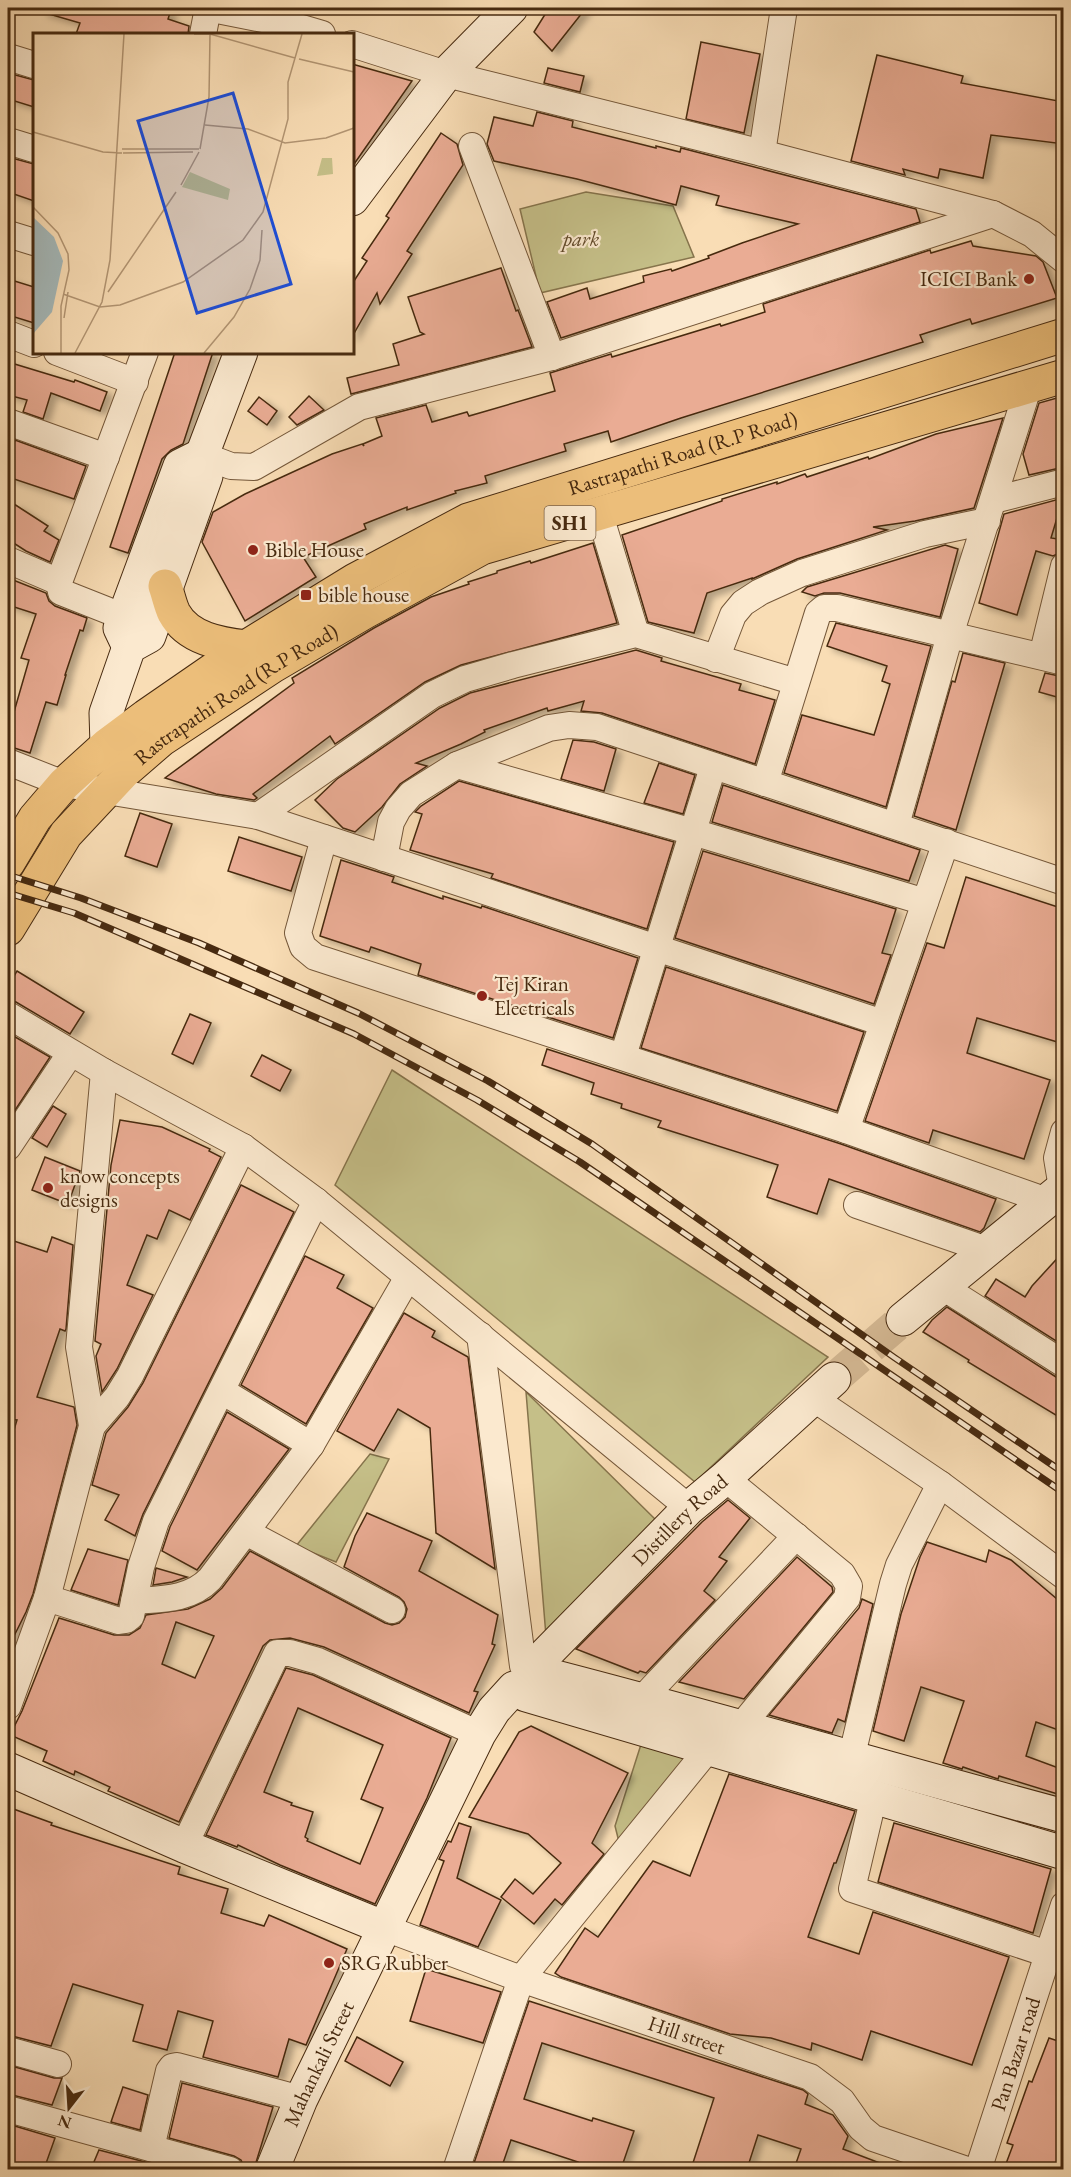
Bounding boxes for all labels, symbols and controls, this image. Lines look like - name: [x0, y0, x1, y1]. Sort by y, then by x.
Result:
- inset map: [33, 33, 354, 354]
- park label: park: [560, 225, 600, 252]
- place label: ICICI Bank: [920, 265, 1018, 292]
- marker: ICICI Bank: [1022, 272, 1036, 286]
- street label: Rastrapathi Road (R.P Road): [564, 405, 801, 501]
- road number: SH1: [544, 506, 596, 540]
- place label: Bible House: [265, 536, 364, 563]
- marker: Bible House: [246, 543, 260, 557]
- place label: bible house: [318, 581, 409, 608]
- marker: bible house: [299, 588, 313, 602]
- street label: Rastrapathi Road (R.P Road): [128, 617, 343, 770]
- place label: Tej Kiran Electricals: [494, 970, 575, 1021]
- marker: Tej Kiran Electricals: [475, 989, 489, 1003]
- place label: know concepts designs: [60, 1162, 180, 1213]
- marker: know concepts designs: [41, 1181, 55, 1195]
- street label: Distillery Road: [626, 1467, 733, 1571]
- place label: SRG Rubber: [341, 1949, 448, 1976]
- marker: SRG Rubber: [322, 1956, 336, 1970]
- street label: Pan Bazar road: [984, 1993, 1046, 2114]
- street label: Mahankali Street: [277, 1996, 360, 2131]
- street label: Hill street: [645, 2009, 729, 2060]
- north arrow: [39, 2078, 99, 2138]
- text: N: [55, 2110, 74, 2134]

